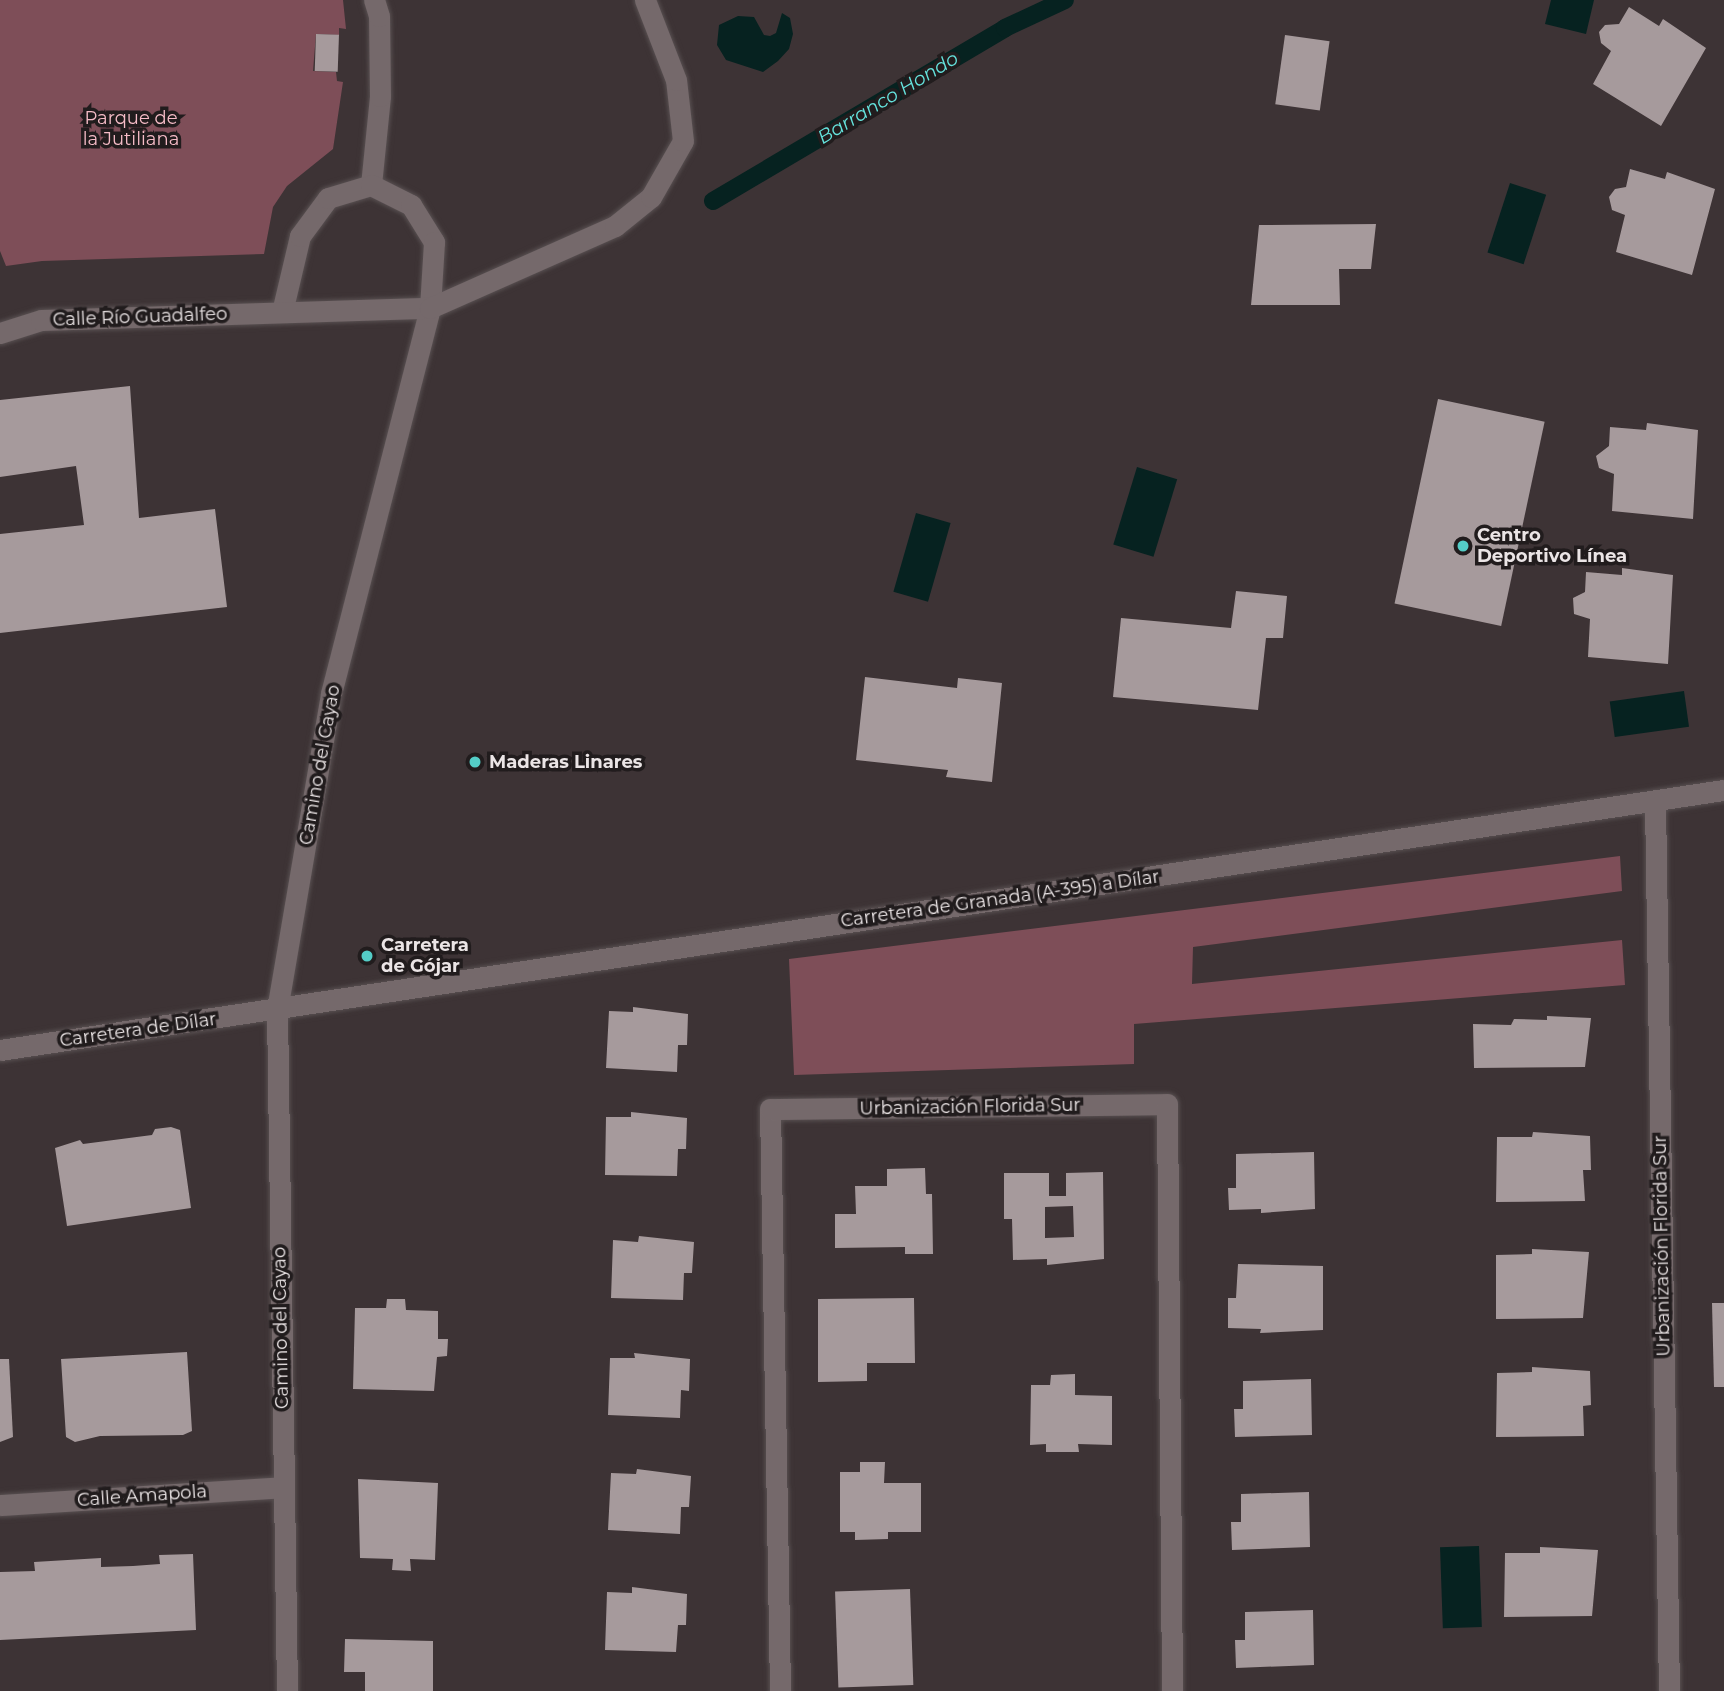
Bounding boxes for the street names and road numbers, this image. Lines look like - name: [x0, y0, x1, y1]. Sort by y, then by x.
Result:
- street label: Calle Río Guadalfeo: [52, 303, 228, 331]
- street label: Camino del Cayao: [295, 683, 345, 847]
- street label: Carretera de Granada (A-395) a Dílar: [839, 866, 1161, 932]
- street label: Carretera de Dílar: [58, 1008, 218, 1052]
- street label: Urbanización Florida Sur: [859, 1094, 1081, 1120]
- street label: Urbanización Florida Sur: [1649, 1135, 1675, 1357]
- street label: Camino del Cayao: [269, 1247, 293, 1409]
- street label: Calle Amapola: [76, 1481, 208, 1511]

